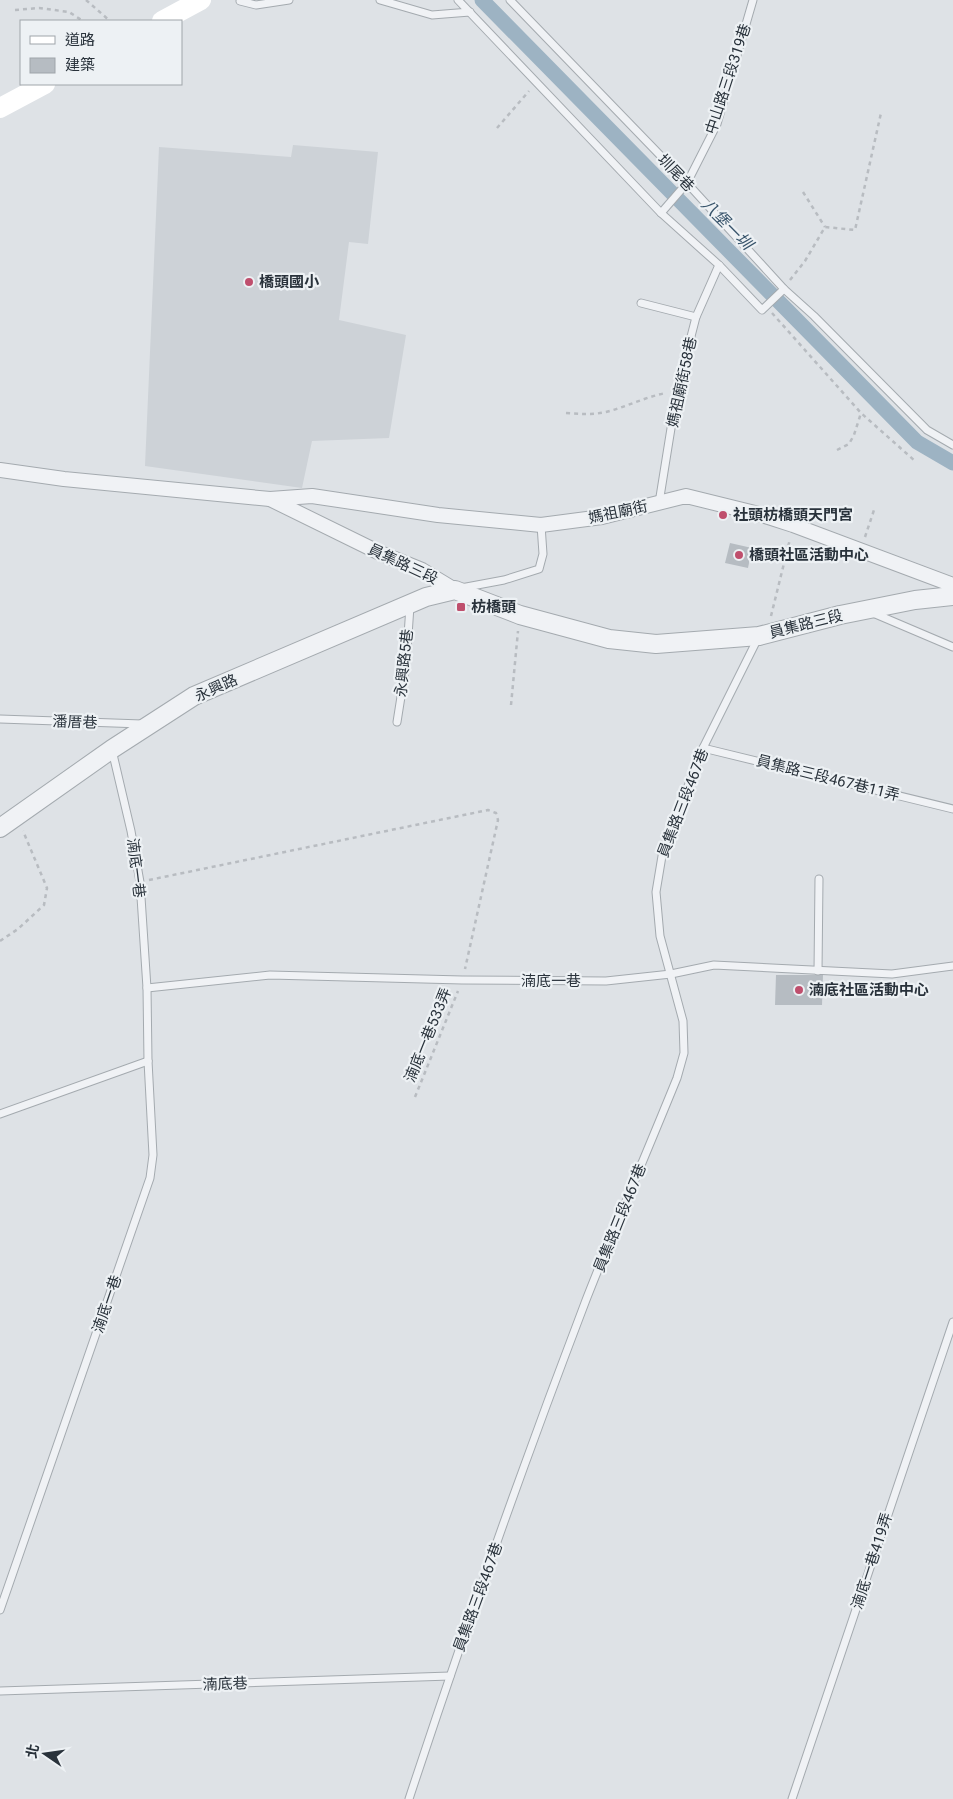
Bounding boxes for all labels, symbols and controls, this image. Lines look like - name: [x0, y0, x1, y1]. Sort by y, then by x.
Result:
- legend: [20, 20, 182, 85]
- street label: 中山路三段319巷: [702, 21, 754, 137]
- text: 道路: [65, 31, 95, 49]
- text: 建築: [65, 56, 95, 74]
- street label: 圳尾巷: [654, 151, 698, 195]
- water label: 八堡一圳: [698, 195, 758, 255]
- place label: 橋頭國小: [259, 273, 320, 291]
- marker: 橋頭國小: [243, 276, 255, 288]
- street label: 媽祖廟街58巷: [664, 335, 700, 429]
- street label: 媽祖廟街: [587, 497, 649, 527]
- place label: 社頭枋橋頭天門宮: [733, 506, 853, 524]
- marker: 社頭枋橋頭天門宮: [717, 509, 729, 521]
- street label: 員集路三段: [365, 540, 441, 588]
- place label: 橋頭社區活動中心: [749, 546, 869, 564]
- marker: 橋頭社區活動中心: [733, 549, 745, 561]
- place label: 枋橋頭: [471, 598, 516, 616]
- marker: 枋橋頭: [455, 601, 467, 613]
- street label: 員集路三段: [767, 606, 845, 642]
- street label: 永興路5巷: [391, 628, 417, 698]
- street label: 永興路: [192, 671, 240, 705]
- street label: 潘厝巷: [52, 712, 98, 732]
- street label: 員集路三段467巷: [654, 746, 712, 860]
- street label: 員集路三段467巷11弄: [754, 751, 902, 805]
- street label: 湳底一巷: [123, 837, 149, 899]
- street label: 湳底一巷: [521, 972, 581, 990]
- place label: 湳底社區活動中心: [809, 981, 929, 999]
- marker: 湳底社區活動中心: [793, 984, 805, 996]
- street label: 湳底一巷533弄: [401, 985, 455, 1085]
- street label: 員集路三段467巷: [590, 1161, 650, 1275]
- street label: 湳底一巷: [89, 1273, 125, 1335]
- street label: 湳底一巷419弄: [848, 1511, 896, 1611]
- street label: 員集路三段467巷: [450, 1540, 506, 1654]
- street label: 湳底巷: [202, 1674, 248, 1694]
- north arrow: [20, 1729, 70, 1779]
- text: 北: [23, 1742, 42, 1760]

